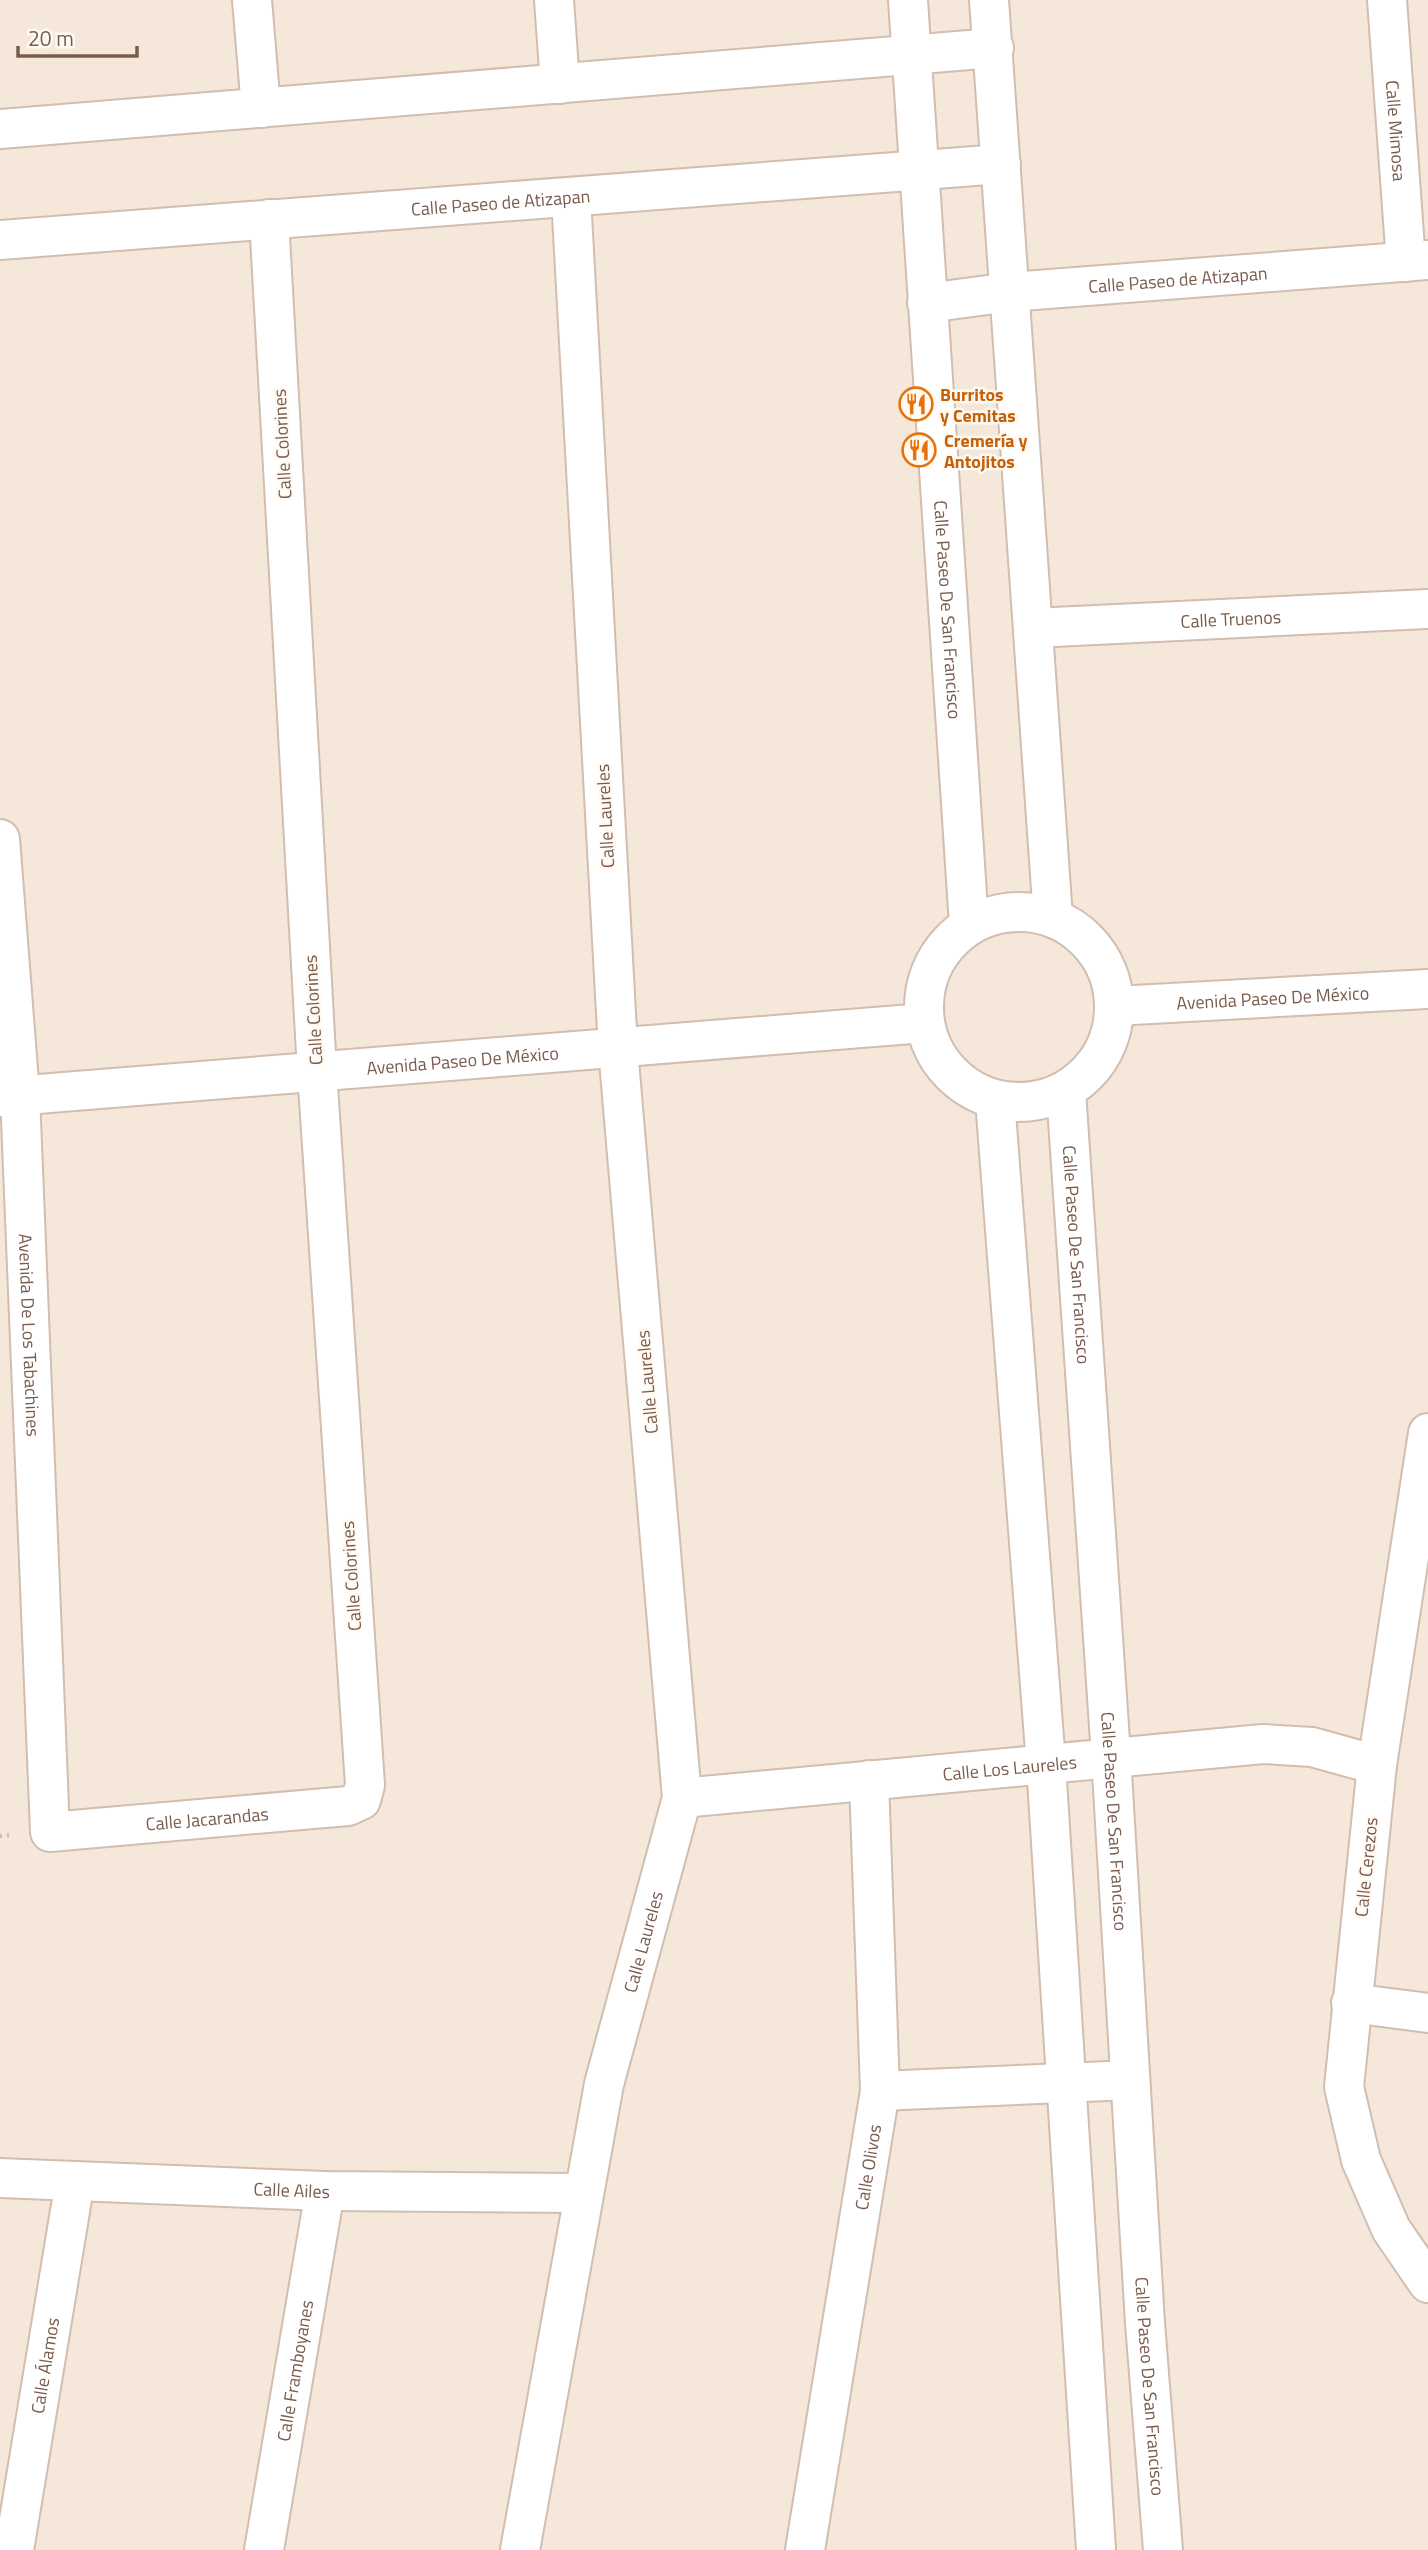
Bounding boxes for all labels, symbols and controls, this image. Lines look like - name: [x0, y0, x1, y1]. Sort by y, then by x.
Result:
- scale bar: [18, 14, 136, 58]
- text: 20 m: [28, 22, 74, 54]
- street label: Calle Mimosa: [1379, 79, 1414, 182]
- street label: Calle Paseo de Atizapan: [410, 182, 591, 222]
- street label: Calle Paseo de Atizapan: [1087, 259, 1268, 299]
- place label: Burritos y Cemitas: [940, 381, 1016, 429]
- restaurant icon: Burritos y Cemitas: [897, 385, 935, 423]
- street label: Calle Colorines: [266, 388, 298, 500]
- place label: Cremería y Antojitos: [944, 427, 1027, 475]
- restaurant icon: Cremería y Antojitos: [900, 431, 938, 469]
- street label: Calle Paseo De San Francisco: [928, 499, 969, 720]
- street label: Calle Truenos: [1180, 603, 1282, 634]
- street label: Calle Laureles: [589, 763, 621, 869]
- street label: Calle Colorines: [297, 954, 329, 1066]
- street label: Avenida Paseo De México: [1176, 979, 1370, 1016]
- street label: Avenida Paseo De México: [365, 1039, 560, 1081]
- street label: Calle Paseo De San Francisco: [1056, 1144, 1098, 1365]
- street label: Avenida De Los Tabachines: [12, 1233, 47, 1437]
- street label: Calle Laureles: [629, 1329, 665, 1435]
- street label: Calle Colorines: [334, 1520, 368, 1632]
- street label: Calle Paseo De San Francisco: [1095, 1711, 1135, 1932]
- street label: Calle Los Laureles: [941, 1748, 1078, 1787]
- street label: Calle Jacarandas: [144, 1799, 270, 1837]
- street label: Calle Cerezos: [1347, 1816, 1385, 1918]
- street label: Calle Laureles: [616, 1888, 670, 1996]
- street label: Calle Olivos: [847, 2122, 888, 2212]
- street label: Calle Ailes: [253, 2175, 330, 2205]
- street label: Calle Paseo De San Francisco: [1129, 2276, 1172, 2497]
- street label: Calle Framboyanes: [269, 2298, 320, 2443]
- street label: Calle Álamos: [23, 2315, 66, 2416]

